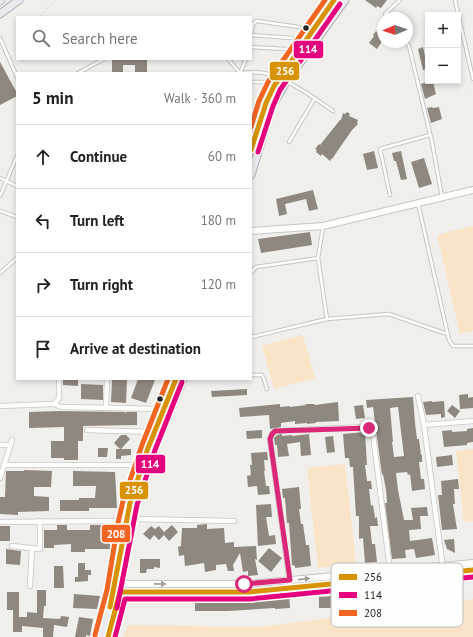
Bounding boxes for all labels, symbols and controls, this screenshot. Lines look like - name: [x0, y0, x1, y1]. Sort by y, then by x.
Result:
- north arrow: [377, 12, 413, 48]
- map controls: [425, 12, 461, 84]
- button: +: [425, 12, 461, 48]
- search box: [16, 16, 252, 60]
- unlabelled marker: [301, 23, 311, 33]
- icon: search: [30, 27, 52, 49]
- text: Search here: [62, 29, 138, 48]
- line badge: 114: [293, 40, 324, 59]
- text: 114: [299, 42, 318, 56]
- button: −: [425, 48, 461, 84]
- line badge: 256: [269, 61, 300, 81]
- text: 256: [276, 64, 294, 78]
- text: 5 min: [32, 87, 73, 109]
- text: Walk · 360 m: [164, 90, 236, 107]
- icon: ahead: [32, 146, 54, 168]
- text: Continue: [70, 147, 127, 166]
- text: 60 m: [208, 148, 236, 165]
- icon: left: [32, 210, 54, 232]
- text: Turn left: [70, 211, 124, 230]
- text: 180 m: [201, 212, 236, 229]
- icon: right: [32, 274, 54, 296]
- text: Turn right: [70, 275, 133, 294]
- text: 120 m: [201, 276, 236, 293]
- icon: arrive: [32, 338, 54, 360]
- text: Arrive at destination: [70, 339, 201, 358]
- unlabelled marker: [155, 394, 165, 404]
- route end: [360, 419, 378, 437]
- line badge: 114: [135, 454, 166, 474]
- text: 114: [141, 457, 160, 471]
- line badge: 256: [119, 481, 149, 500]
- text: 256: [125, 483, 143, 497]
- line badge: 208: [101, 524, 131, 543]
- text: 208: [107, 527, 125, 541]
- legend: [331, 563, 463, 627]
- text: 256: [364, 570, 382, 584]
- route start: [235, 575, 253, 593]
- one-way arrow: [298, 576, 310, 582]
- one-way arrow: [154, 581, 166, 588]
- text: 114: [364, 588, 382, 602]
- text: 208: [364, 606, 382, 620]

